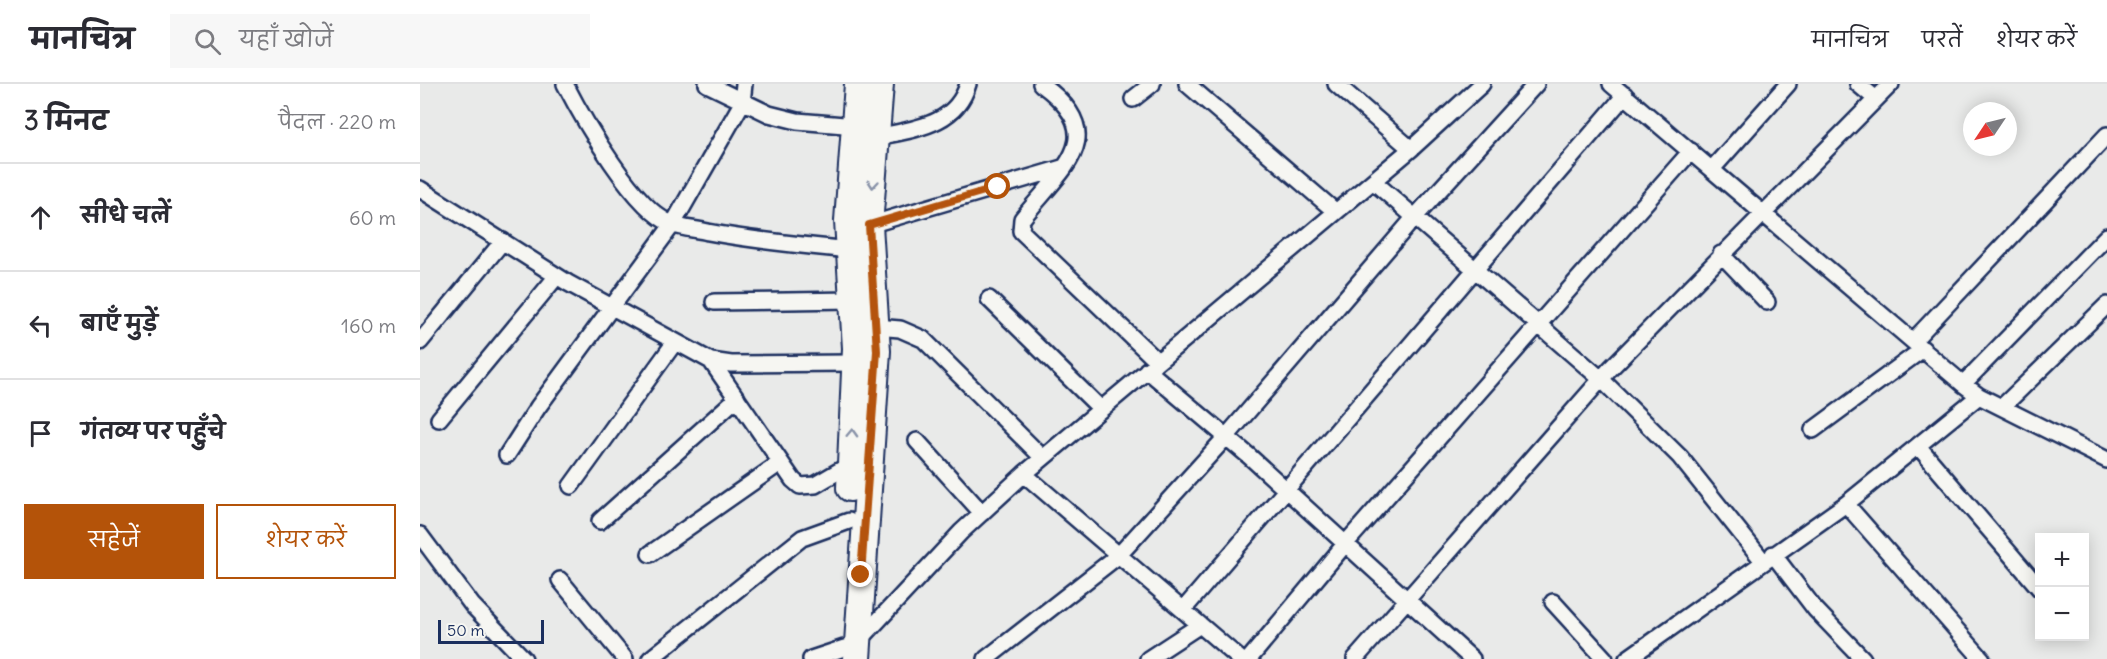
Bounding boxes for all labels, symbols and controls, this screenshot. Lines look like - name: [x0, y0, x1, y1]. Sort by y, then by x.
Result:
- search box: [170, 14, 590, 68]
- text: मानचित्र: [30, 21, 134, 57]
- icon: search: [191, 25, 224, 58]
- text: यहाँ खोजें: [239, 25, 333, 53]
- text: मानचित्र: [1811, 26, 1888, 53]
- text: परतें: [1921, 26, 1963, 53]
- text: शेयर करें: [1996, 26, 2077, 53]
- north arrow: [1963, 102, 2017, 156]
- text: 3 मिनट: [24, 104, 108, 137]
- text: पैदल · 220 m: [278, 109, 396, 134]
- route start: [984, 173, 1010, 199]
- one-way arrow: [867, 180, 880, 189]
- icon: ahead: [24, 201, 57, 234]
- text: सीधे चलें: [81, 201, 171, 229]
- text: 60 m: [349, 205, 396, 230]
- icon: left: [24, 309, 57, 342]
- text: बाएँ मुड़ें: [81, 309, 158, 337]
- text: 160 m: [341, 313, 396, 338]
- icon: arrive: [24, 417, 57, 450]
- text: गंतव्य पर पहुँचे: [81, 417, 225, 445]
- one-way arrow: [846, 428, 859, 437]
- button: सहेजें: [24, 504, 204, 579]
- button: शेयर करें: [216, 504, 396, 579]
- map controls: [2035, 533, 2089, 641]
- button: +: [2035, 533, 2089, 587]
- route end: [847, 561, 873, 587]
- button: −: [2035, 587, 2089, 641]
- scale bar: [438, 617, 544, 644]
- text: 50 m: [447, 620, 485, 640]

